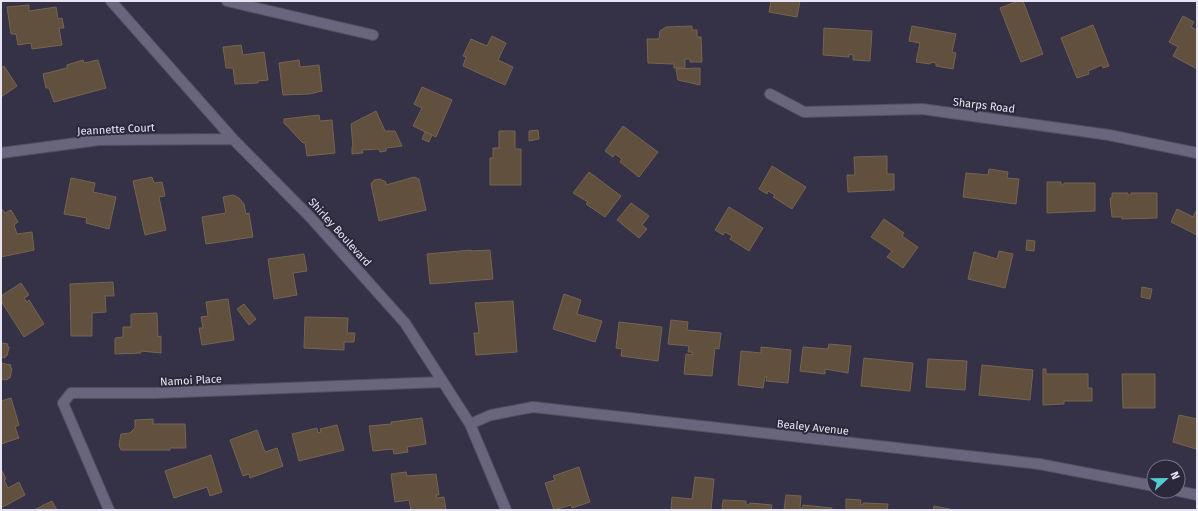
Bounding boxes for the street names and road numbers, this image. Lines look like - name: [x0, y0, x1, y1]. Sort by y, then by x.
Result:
- street label: Sharps Road: [952, 95, 1016, 116]
- street label: Jeannette Court: [77, 121, 155, 138]
- street label: Shirley Boulevard: [305, 195, 374, 269]
- street label: Namoi Place: [160, 372, 222, 389]
- street label: Bealey Avenue: [776, 417, 850, 438]

